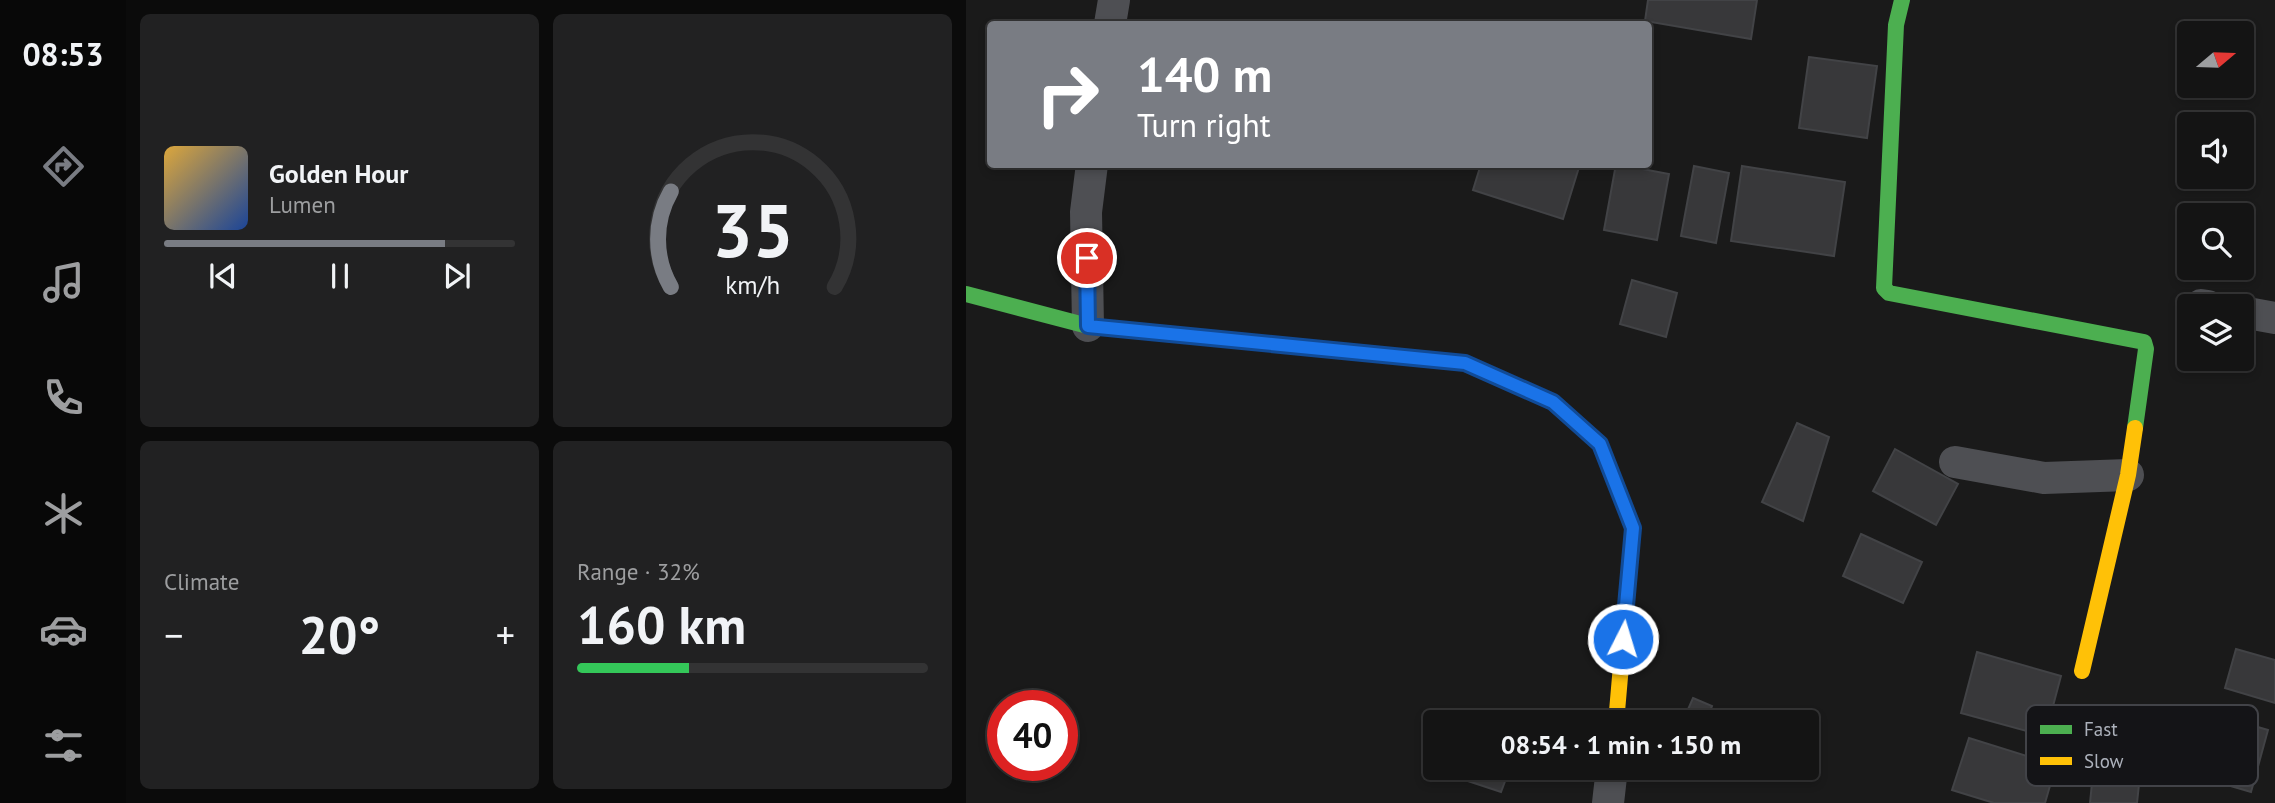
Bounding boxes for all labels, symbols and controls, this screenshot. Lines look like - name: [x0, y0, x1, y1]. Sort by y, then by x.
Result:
- north arrow: [2177, 21, 2254, 98]
- map controls: [2177, 21, 2254, 371]
- text: 08:53: [22, 33, 104, 75]
- text: 140 m: [1137, 42, 1272, 106]
- icon: right: [1022, 49, 1113, 140]
- text: Turn right: [1137, 104, 1271, 146]
- button: sound: [2177, 112, 2254, 189]
- icon: directions: [39, 142, 88, 191]
- text: Golden Hour: [269, 157, 408, 190]
- text: 35: [711, 183, 794, 277]
- text: Lumen: [269, 190, 336, 219]
- button: search: [2177, 203, 2254, 280]
- pin: [1057, 228, 1117, 288]
- icon: arrive: [1068, 239, 1106, 277]
- icon: previous: [204, 257, 242, 295]
- icon: pause: [321, 257, 359, 295]
- icon: next: [438, 257, 476, 295]
- icon: music: [39, 258, 88, 307]
- text: km/h: [725, 269, 780, 301]
- button: layers: [2177, 294, 2254, 371]
- icon: phone: [39, 373, 88, 422]
- icon: climate: [39, 489, 88, 538]
- text: Range · 32%: [577, 557, 700, 586]
- text: Climate: [164, 567, 239, 596]
- text: 160 km: [577, 591, 746, 658]
- text: 20°: [299, 601, 380, 668]
- position arrow: [1586, 602, 1660, 676]
- icon: car: [39, 605, 88, 654]
- text: −: [164, 610, 183, 659]
- text: +: [496, 610, 515, 659]
- speed limit sign: 40: [987, 690, 1078, 781]
- legend: [2026, 705, 2258, 786]
- text: Fast: [2084, 717, 2118, 741]
- icon: filters: [39, 721, 88, 770]
- text: 08:54 · 1 min · 150 m: [1501, 728, 1741, 761]
- text: Slow: [2084, 749, 2124, 773]

